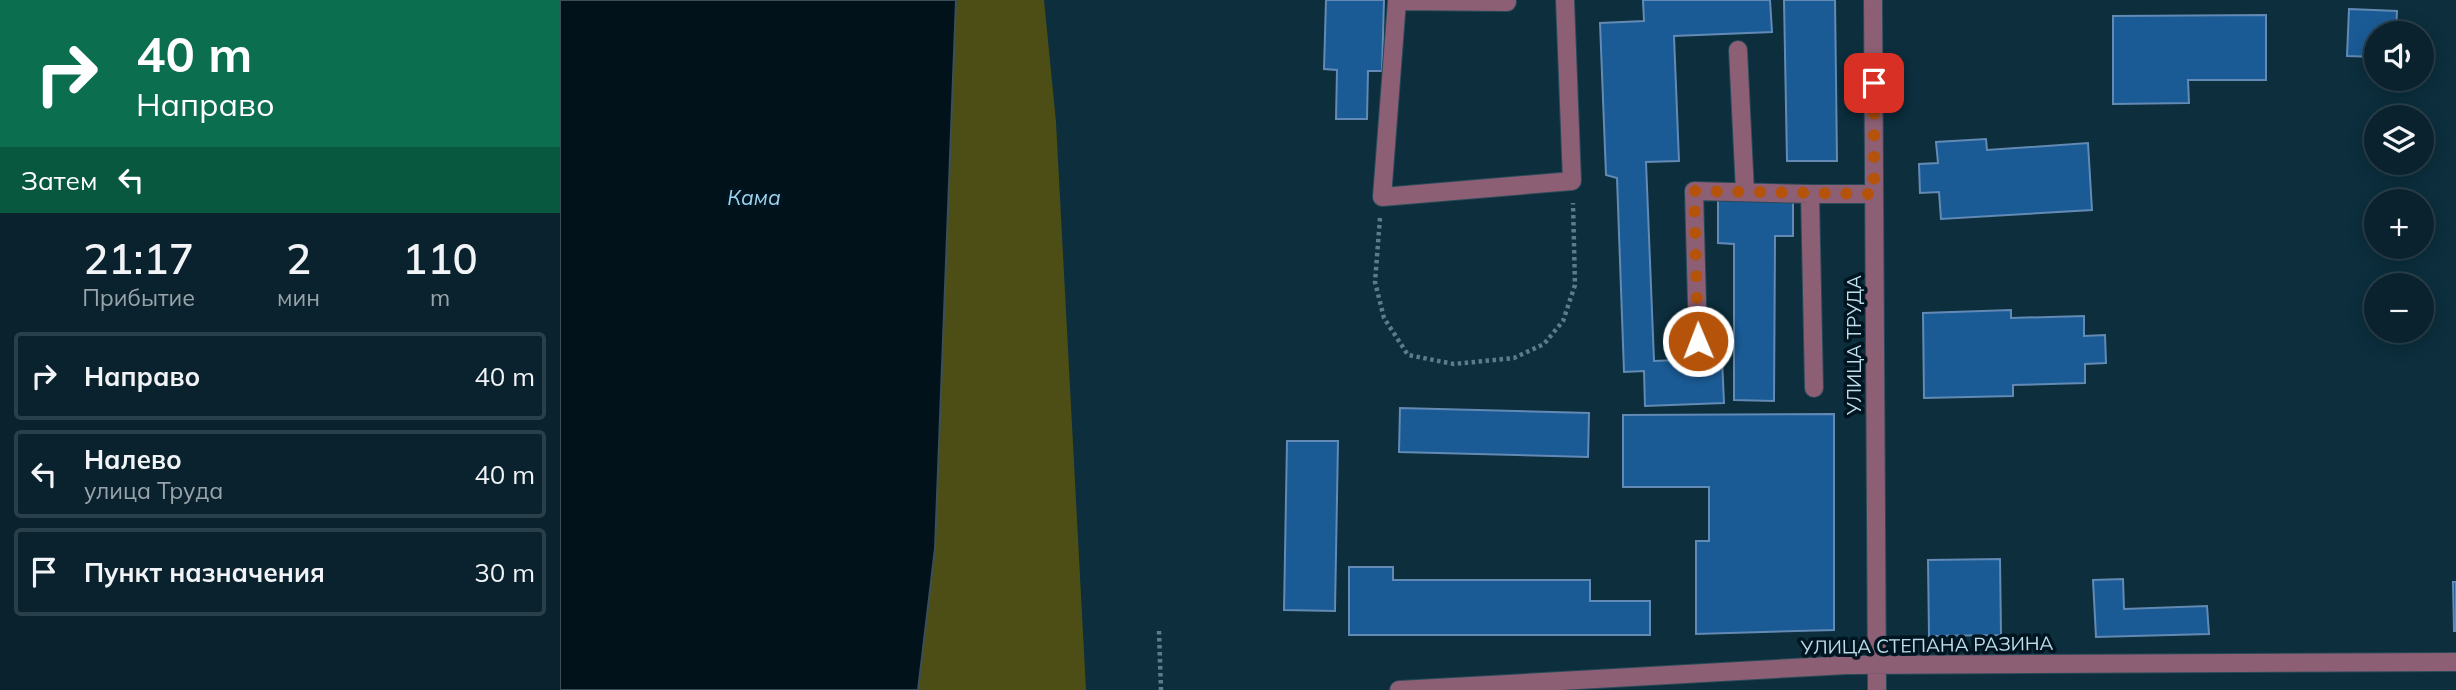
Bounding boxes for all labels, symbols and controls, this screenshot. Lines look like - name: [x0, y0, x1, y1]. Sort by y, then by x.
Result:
- map controls: [2364, 21, 2434, 343]
- button: sound: [2364, 21, 2434, 91]
- text: 40 m: [136, 23, 252, 84]
- icon: right: [21, 28, 112, 119]
- pin: [1844, 53, 1904, 113]
- icon: arrive: [1855, 64, 1893, 102]
- text: Направо: [136, 84, 275, 124]
- button: layers: [2364, 105, 2434, 175]
- icon: left: [112, 161, 150, 199]
- text: Затем: [21, 164, 98, 197]
- water label: Кама: [727, 184, 781, 210]
- button: +: [2364, 189, 2434, 259]
- text: 21:17: [83, 232, 194, 285]
- text: 2: [286, 232, 311, 285]
- text: 110: [402, 232, 478, 285]
- button: −: [2364, 273, 2434, 343]
- street label: УЛИЦА ТРУДА: [1842, 275, 1866, 416]
- text: Прибытие: [82, 283, 195, 312]
- text: мин: [277, 283, 320, 312]
- text: m: [430, 283, 450, 312]
- position arrow: [1661, 304, 1735, 378]
- icon: right: [25, 357, 63, 395]
- text: Направо: [84, 360, 200, 393]
- text: 40 m: [474, 360, 535, 393]
- text: Налево: [84, 443, 182, 476]
- icon: left: [25, 455, 63, 493]
- text: 40 m: [474, 458, 535, 491]
- text: улица Труда: [84, 476, 223, 505]
- icon: arrive: [25, 553, 63, 591]
- text: Пункт назначения: [84, 556, 325, 589]
- text: 30 m: [474, 556, 535, 589]
- street label: УЛИЦА СТЕПАНА РАЗИНА: [1799, 631, 2054, 659]

